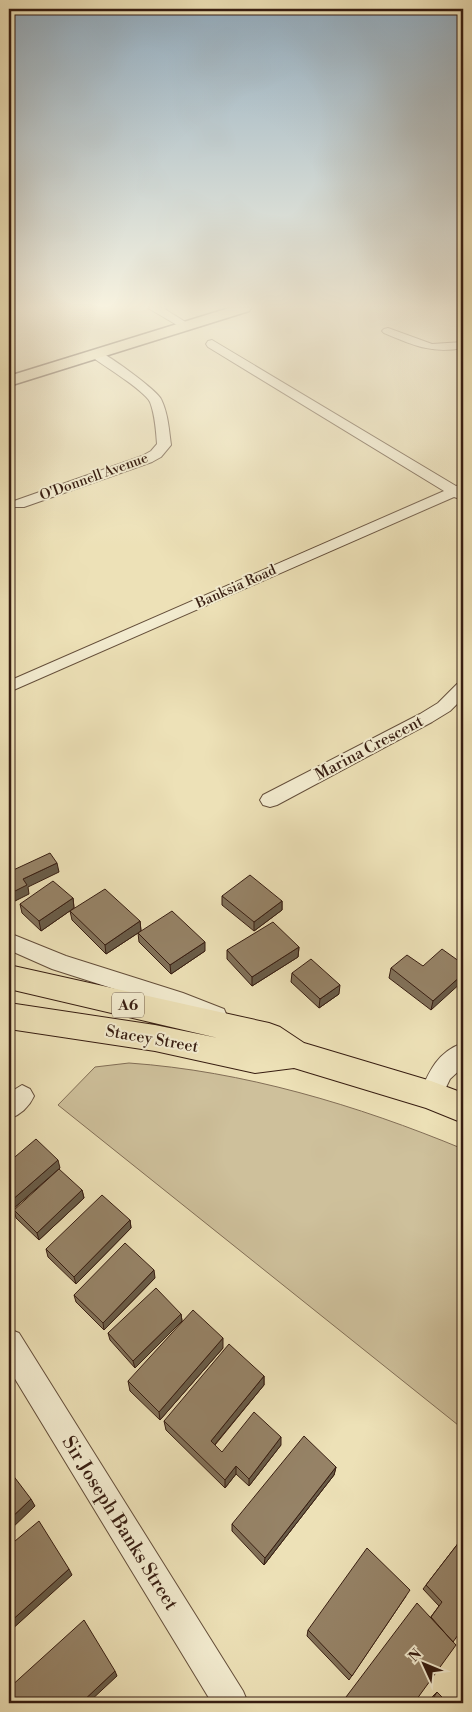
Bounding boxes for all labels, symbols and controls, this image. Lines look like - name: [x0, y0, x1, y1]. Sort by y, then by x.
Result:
- street label: O'Donnell Avenue: [37, 449, 151, 505]
- street label: Banksia Road: [192, 561, 279, 613]
- street label: Marina Crescent: [311, 711, 427, 785]
- road number: A6: [112, 992, 144, 1018]
- street label: Stacey Street: [104, 1021, 200, 1057]
- street label: Sir Joseph Banks Street: [57, 1431, 184, 1615]
- north arrow: [400, 1640, 450, 1690]
- text: N: [405, 1645, 426, 1666]

